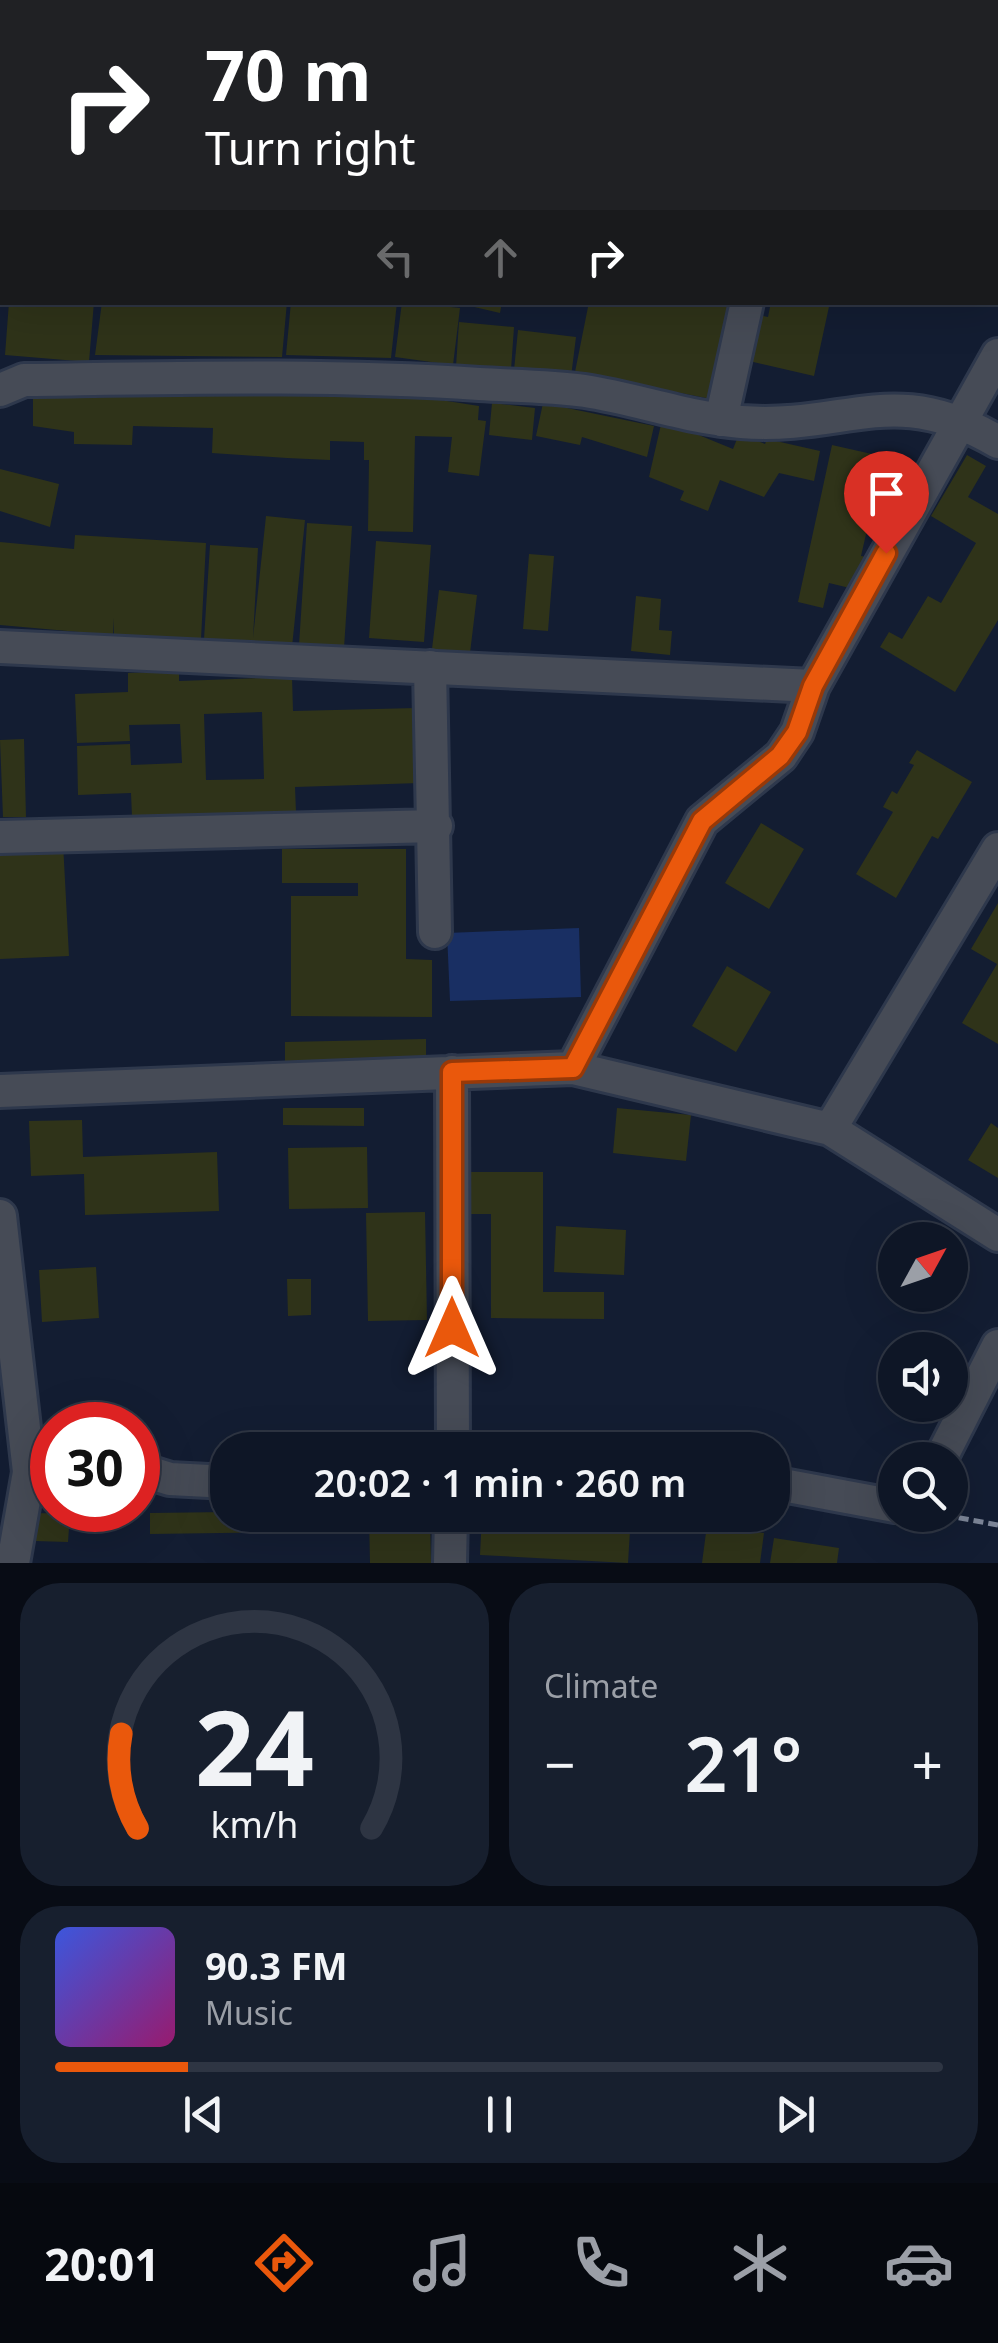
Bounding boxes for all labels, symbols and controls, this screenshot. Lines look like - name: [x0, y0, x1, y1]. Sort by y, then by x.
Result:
- text: 70 m: [205, 26, 372, 122]
- icon: right: [40, 40, 170, 170]
- text: Turn right: [205, 117, 416, 178]
- icon: left: [368, 230, 423, 285]
- icon: ahead: [473, 230, 528, 285]
- icon: right: [578, 230, 633, 285]
- pin: [844, 451, 929, 554]
- icon: arrive: [859, 466, 914, 521]
- north arrow: [878, 1222, 968, 1312]
- map controls: [878, 1222, 968, 1532]
- position arrow: [400, 1276, 504, 1380]
- button: sound: [878, 1332, 968, 1422]
- speed limit sign: 30: [30, 1402, 160, 1532]
- button: search: [878, 1442, 968, 1532]
- text: 20:02 · 1 min · 260 m: [314, 1456, 686, 1508]
- text: Climate: [544, 1664, 658, 1707]
- text: 24: [195, 1675, 314, 1816]
- text: 21°: [685, 1712, 802, 1814]
- text: −: [544, 1726, 575, 1801]
- text: +: [912, 1726, 943, 1801]
- text: km/h: [211, 1800, 298, 1848]
- text: 90.3 FM: [205, 1939, 347, 1991]
- text: Music: [205, 1991, 293, 2034]
- icon: previous: [176, 2087, 231, 2142]
- icon: pause: [472, 2087, 527, 2142]
- icon: next: [768, 2087, 823, 2142]
- icon: directions: [249, 2228, 319, 2298]
- icon: music: [407, 2228, 477, 2298]
- icon: phone: [566, 2228, 636, 2298]
- icon: climate: [725, 2228, 795, 2298]
- icon: car: [884, 2228, 954, 2298]
- text: 20:01: [44, 2233, 160, 2294]

